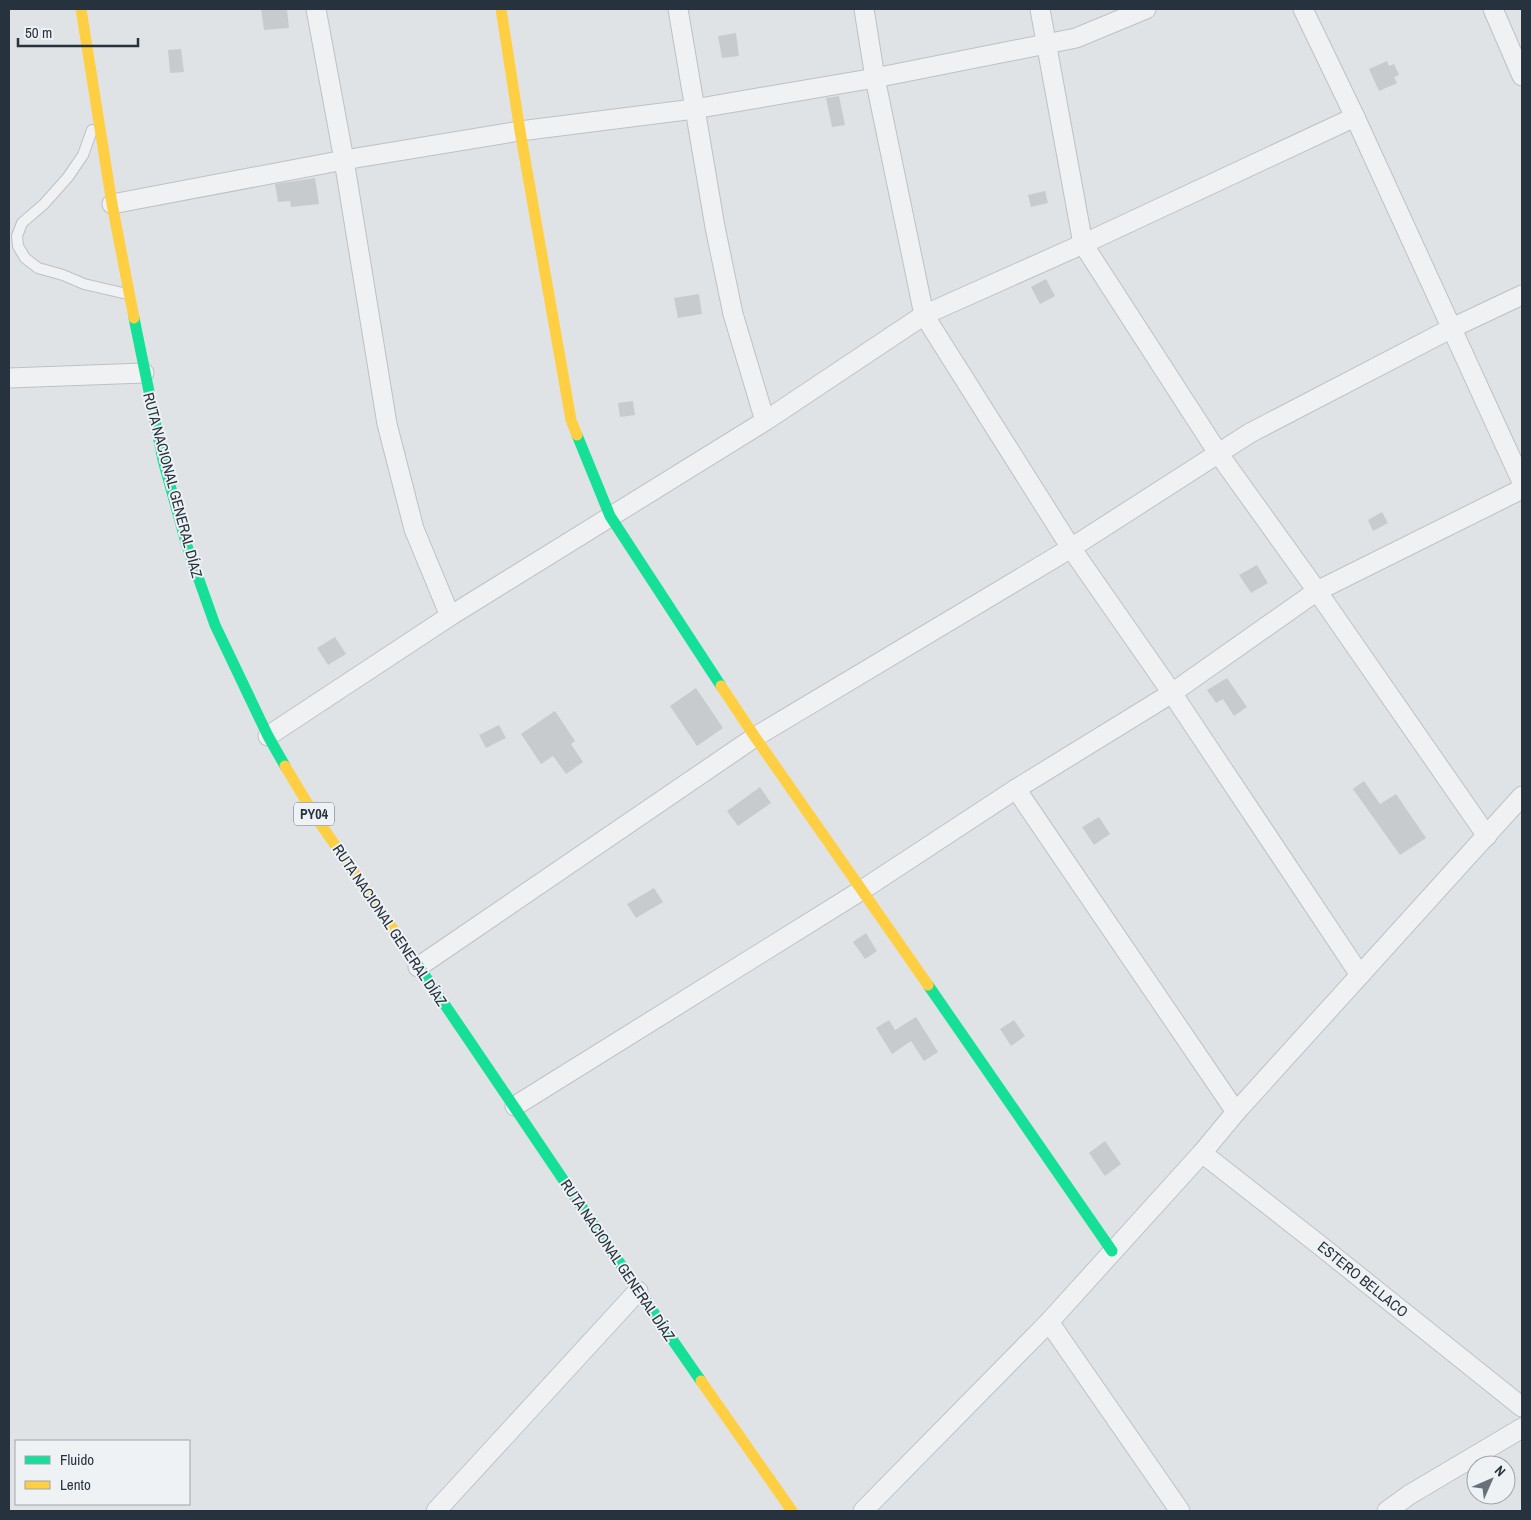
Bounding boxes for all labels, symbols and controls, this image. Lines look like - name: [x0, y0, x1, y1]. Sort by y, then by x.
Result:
- scale bar: [18, 15, 138, 47]
- text: 50 m: [25, 22, 52, 43]
- street label: RUTA NACIONAL GENERAL DÍAZ: [138, 390, 208, 580]
- road number: PY04: [294, 802, 334, 826]
- street label: RUTA NACIONAL GENERAL DÍAZ: [328, 840, 452, 1010]
- street label: RUTA NACIONAL GENERAL DÍAZ: [556, 1175, 680, 1345]
- street label: ESTERO BELLACO: [1313, 1236, 1413, 1322]
- legend: [15, 1440, 190, 1505]
- text: Fluido: [60, 1449, 94, 1470]
- north arrow: [1466, 1455, 1516, 1505]
- text: N: [1491, 1462, 1509, 1480]
- text: Lento: [60, 1474, 91, 1495]

